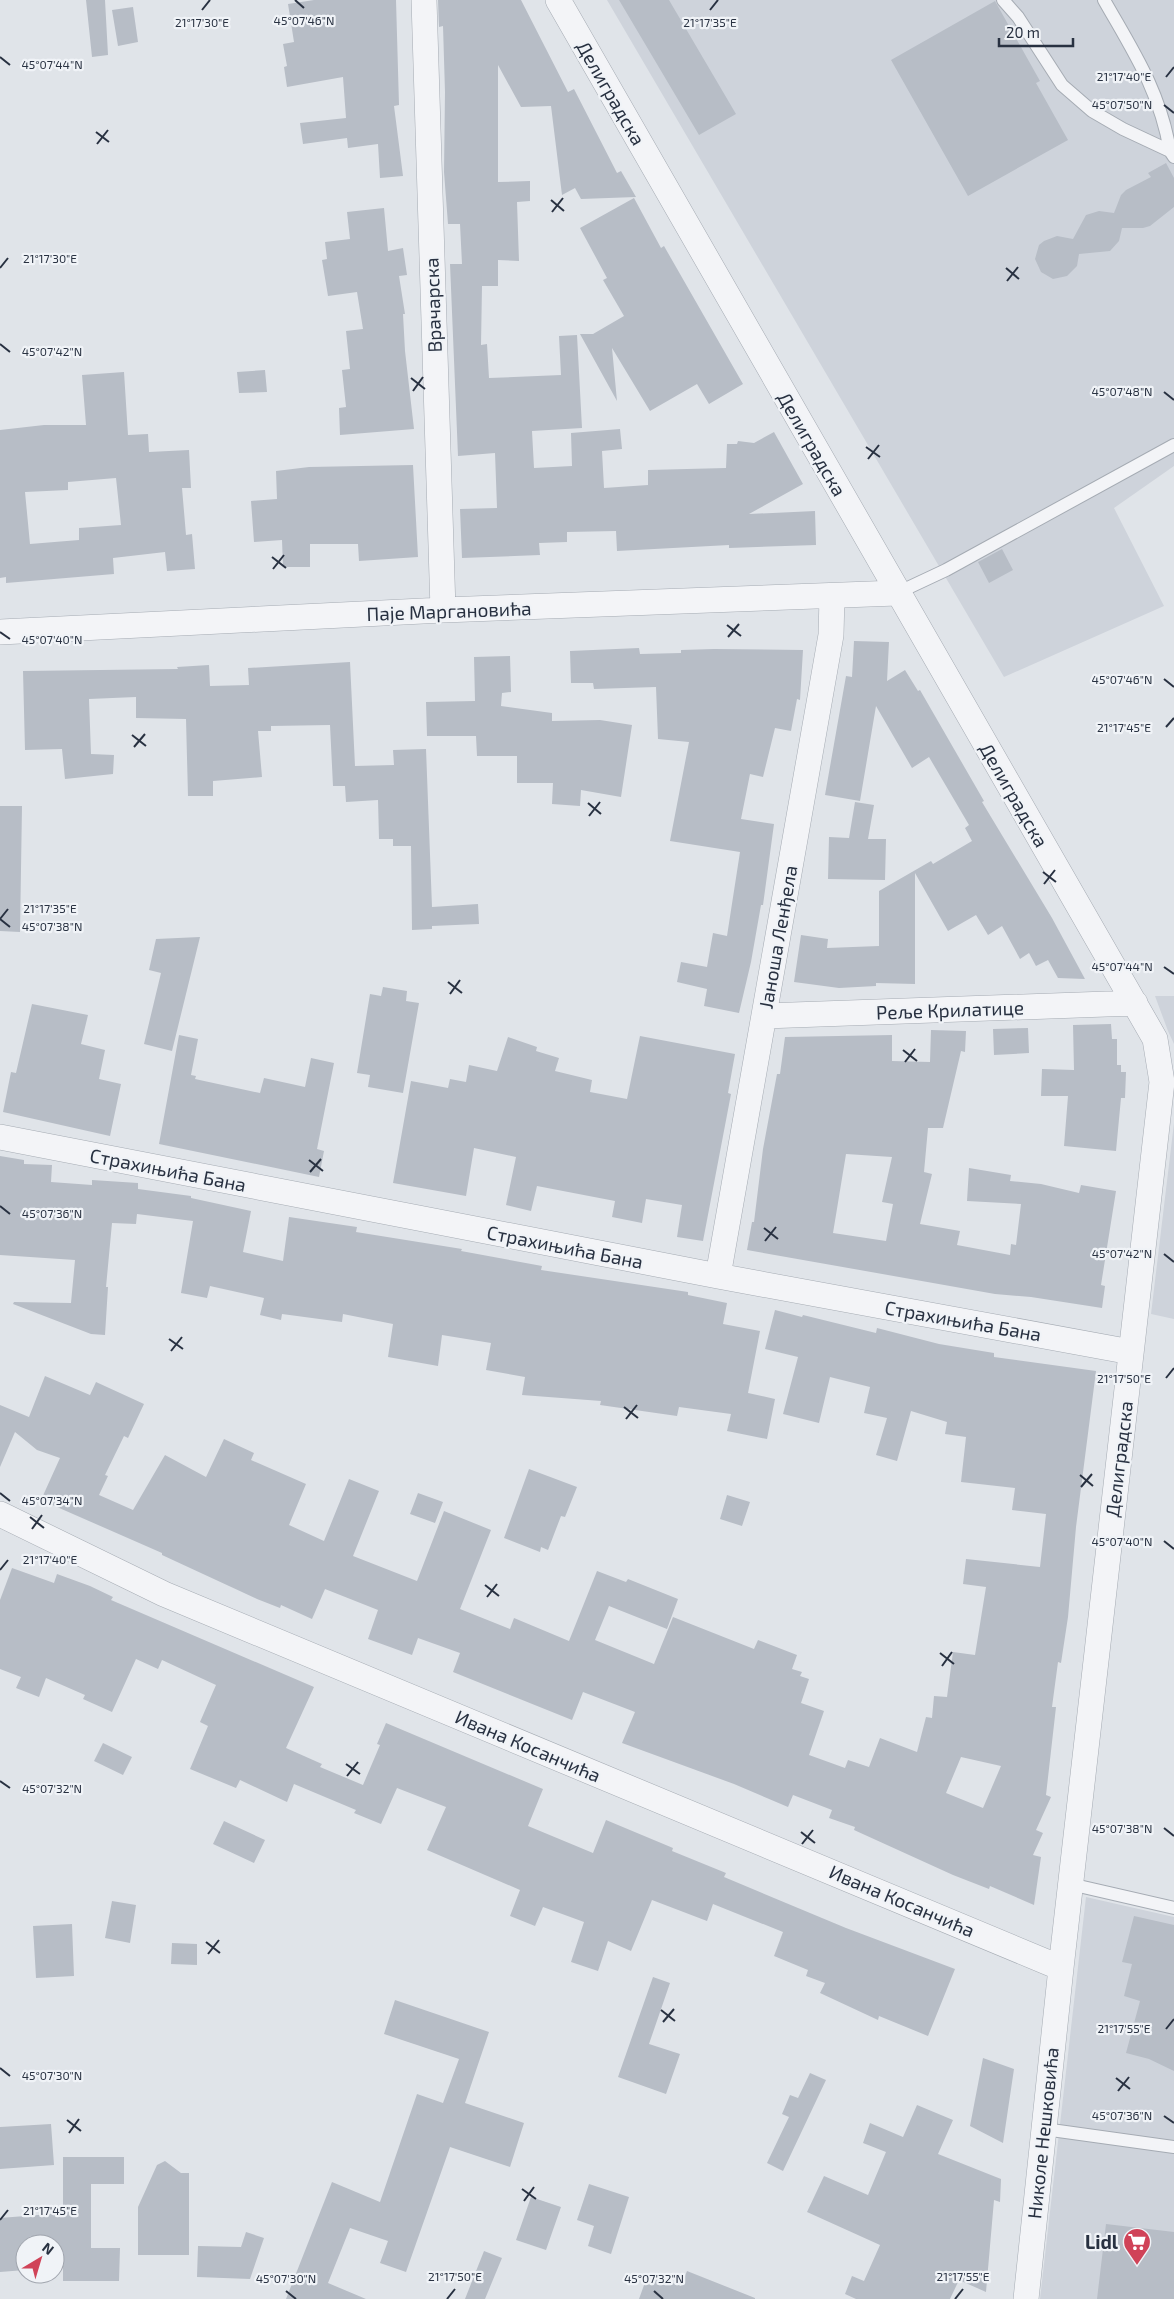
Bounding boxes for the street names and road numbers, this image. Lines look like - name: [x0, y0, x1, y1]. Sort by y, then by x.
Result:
- street label: Делиградска: [572, 36, 651, 149]
- street label: Врачарска: [419, 257, 446, 353]
- street label: Делиградска: [773, 387, 852, 500]
- street label: Паје Маргановића: [366, 596, 532, 625]
- street label: Делиградска: [975, 738, 1054, 851]
- street label: Јаноша Ленђела: [754, 863, 802, 1011]
- street label: Реље Крилатице: [876, 995, 1024, 1024]
- street label: Страхињића Бана: [88, 1143, 248, 1196]
- street label: Страхињића Бана: [485, 1220, 645, 1273]
- street label: Страхињића Бана: [883, 1295, 1043, 1346]
- street label: Делиградска: [1100, 1400, 1137, 1518]
- street label: Ивана Косанчића: [452, 1705, 604, 1787]
- street label: Ивана Косанчића: [826, 1860, 978, 1942]
- street label: Николе Нешковића: [1022, 2046, 1063, 2220]

